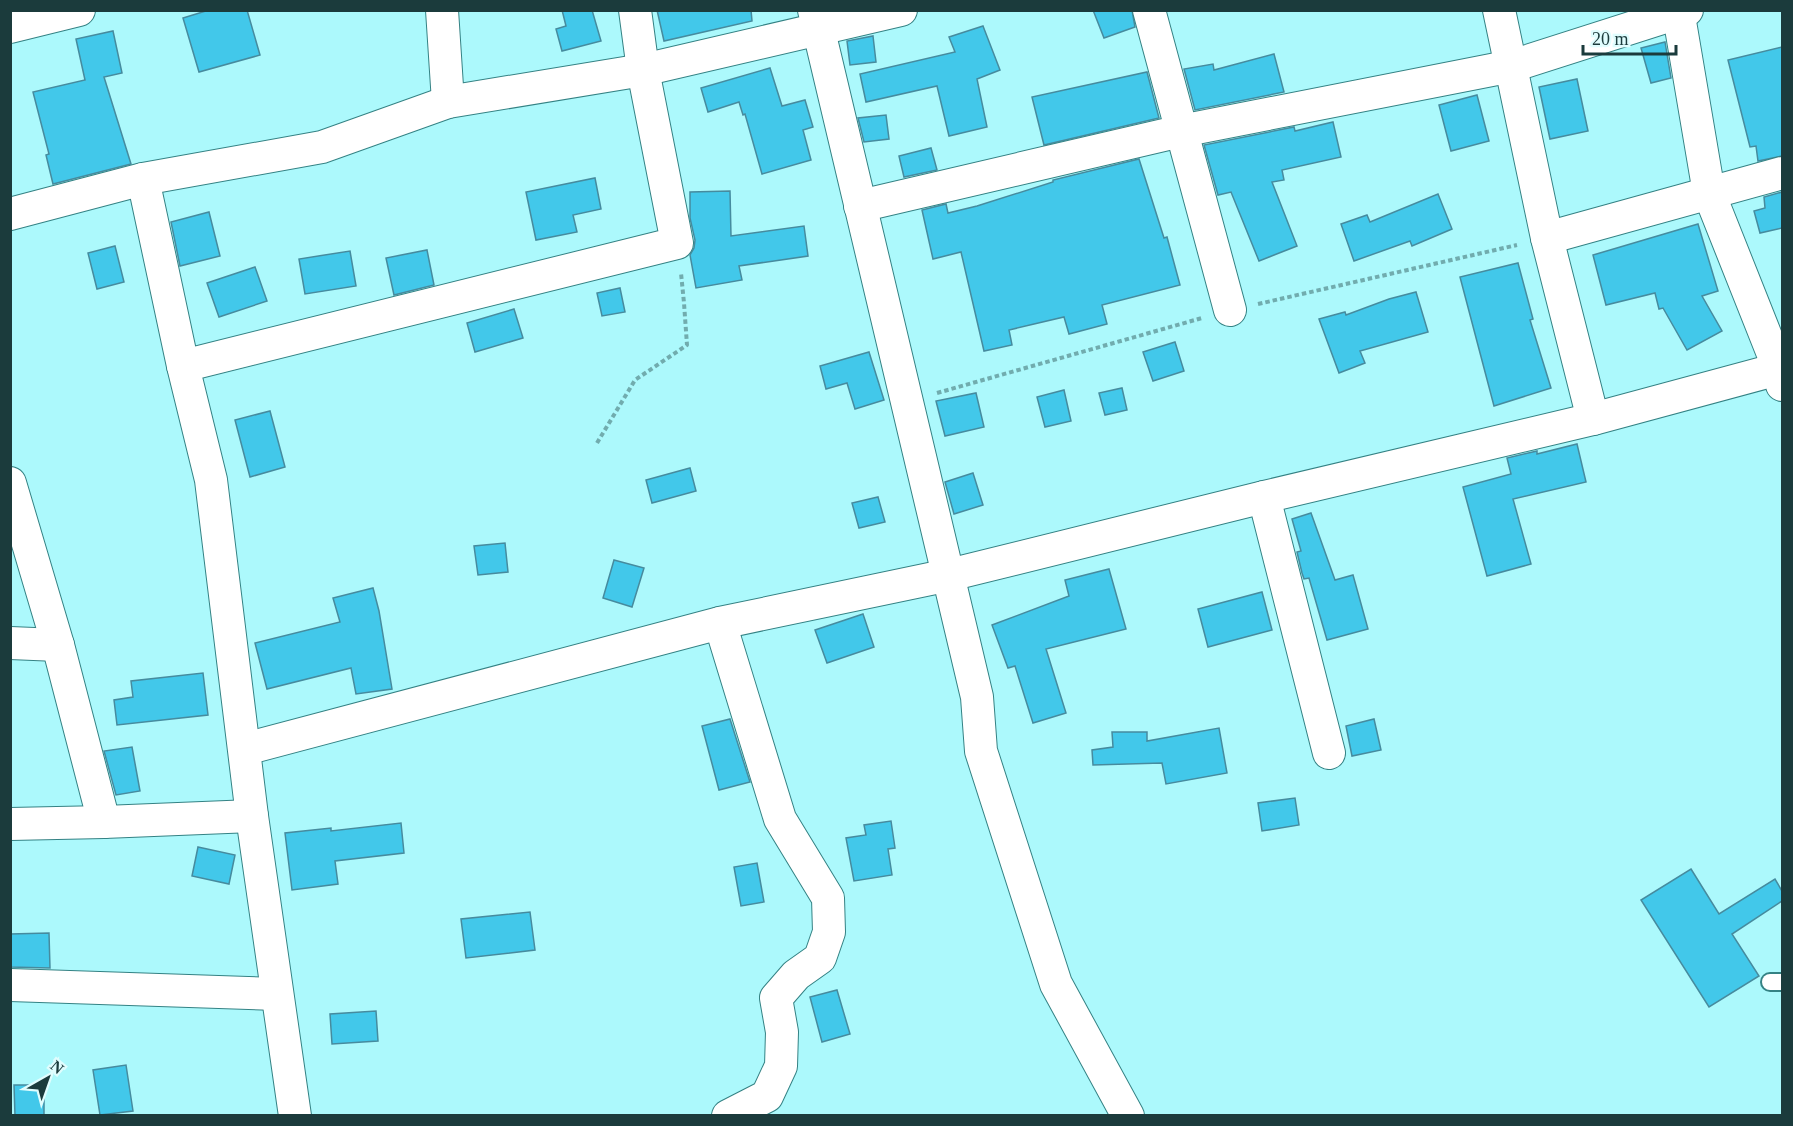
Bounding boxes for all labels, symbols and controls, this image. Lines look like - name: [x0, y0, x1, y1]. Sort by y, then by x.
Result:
- scale bar: [1583, 18, 1676, 56]
- text: 20 m: [1592, 29, 1629, 49]
- north arrow: [18, 1048, 78, 1108]
- text: N: [47, 1057, 68, 1077]

